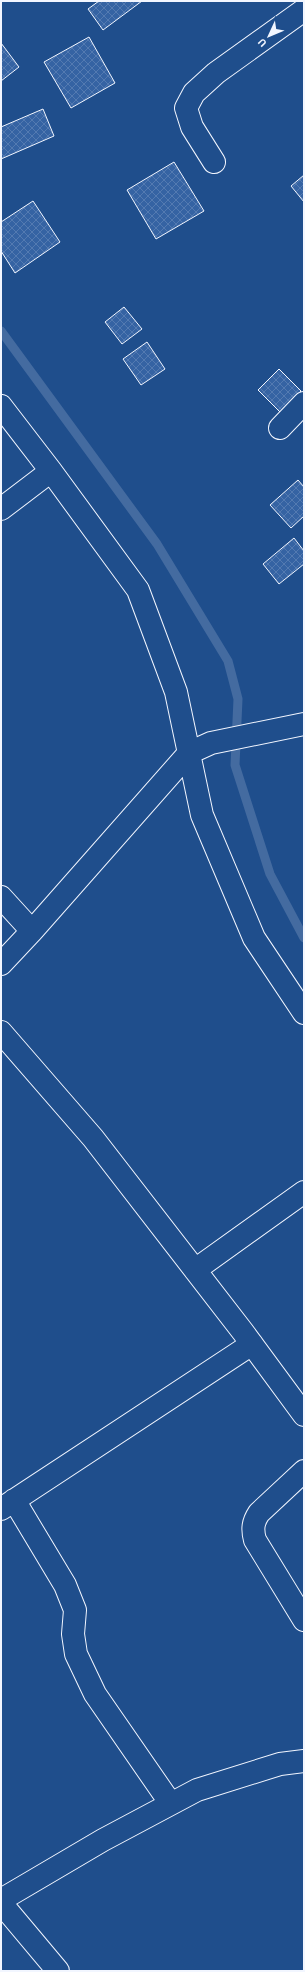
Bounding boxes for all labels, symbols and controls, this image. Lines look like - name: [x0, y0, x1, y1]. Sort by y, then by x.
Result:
- north arrow: [249, 16, 289, 56]
- text: U: [256, 36, 269, 49]

